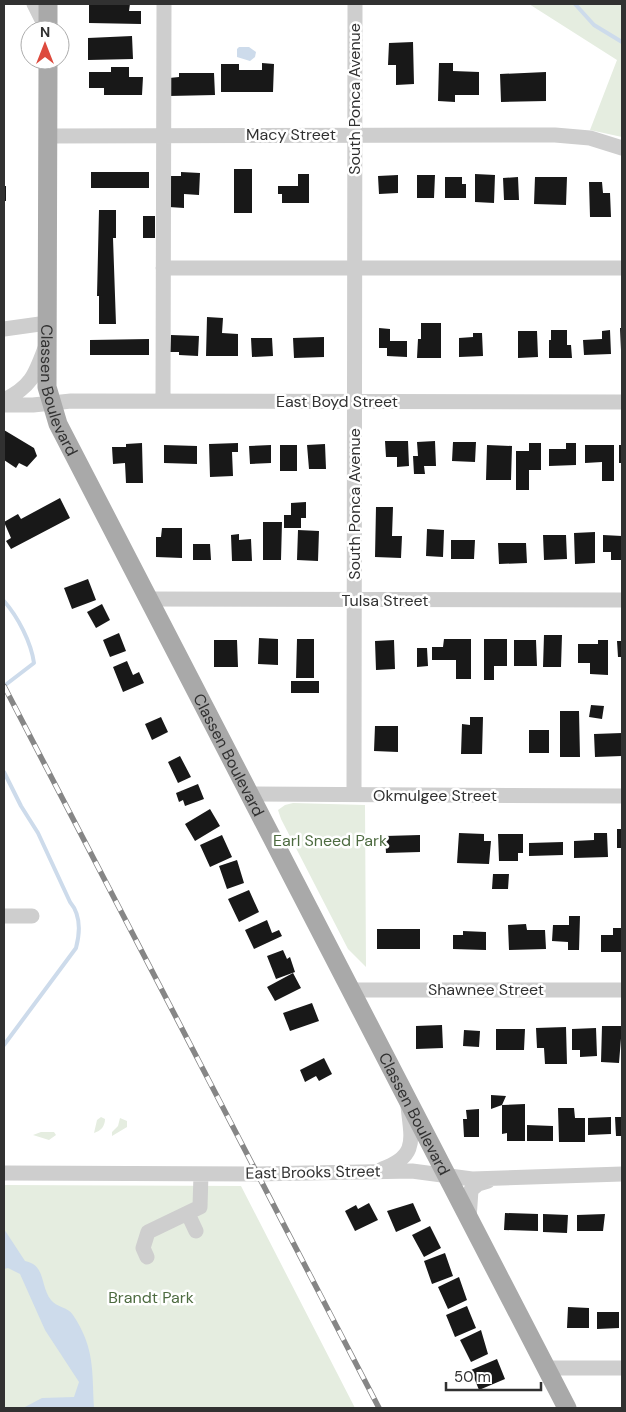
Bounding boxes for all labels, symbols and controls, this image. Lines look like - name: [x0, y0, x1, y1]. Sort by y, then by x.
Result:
- north arrow: [20, 20, 70, 70]
- text: N: [40, 23, 50, 41]
- street label: South Ponca Avenue: [344, 23, 365, 175]
- street label: Macy Street: [246, 124, 336, 145]
- street label: Classen Boulevard: [37, 324, 83, 459]
- street label: East Boyd Street: [276, 391, 398, 412]
- street label: South Ponca Avenue: [344, 428, 365, 580]
- street label: Tulsa Street: [341, 590, 429, 611]
- street label: Classen Boulevard: [189, 690, 270, 820]
- street label: Okmulgee Street: [373, 785, 497, 806]
- park label: Earl Sneed Park: [273, 830, 387, 851]
- street label: Shawnee Street: [428, 979, 544, 1000]
- street label: Classen Boulevard: [374, 1049, 455, 1179]
- street label: East Brooks Street: [245, 1160, 381, 1184]
- park label: Brandt Park: [108, 1287, 194, 1308]
- scale bar: [446, 1360, 541, 1392]
- text: 50 m: [454, 1367, 491, 1387]

